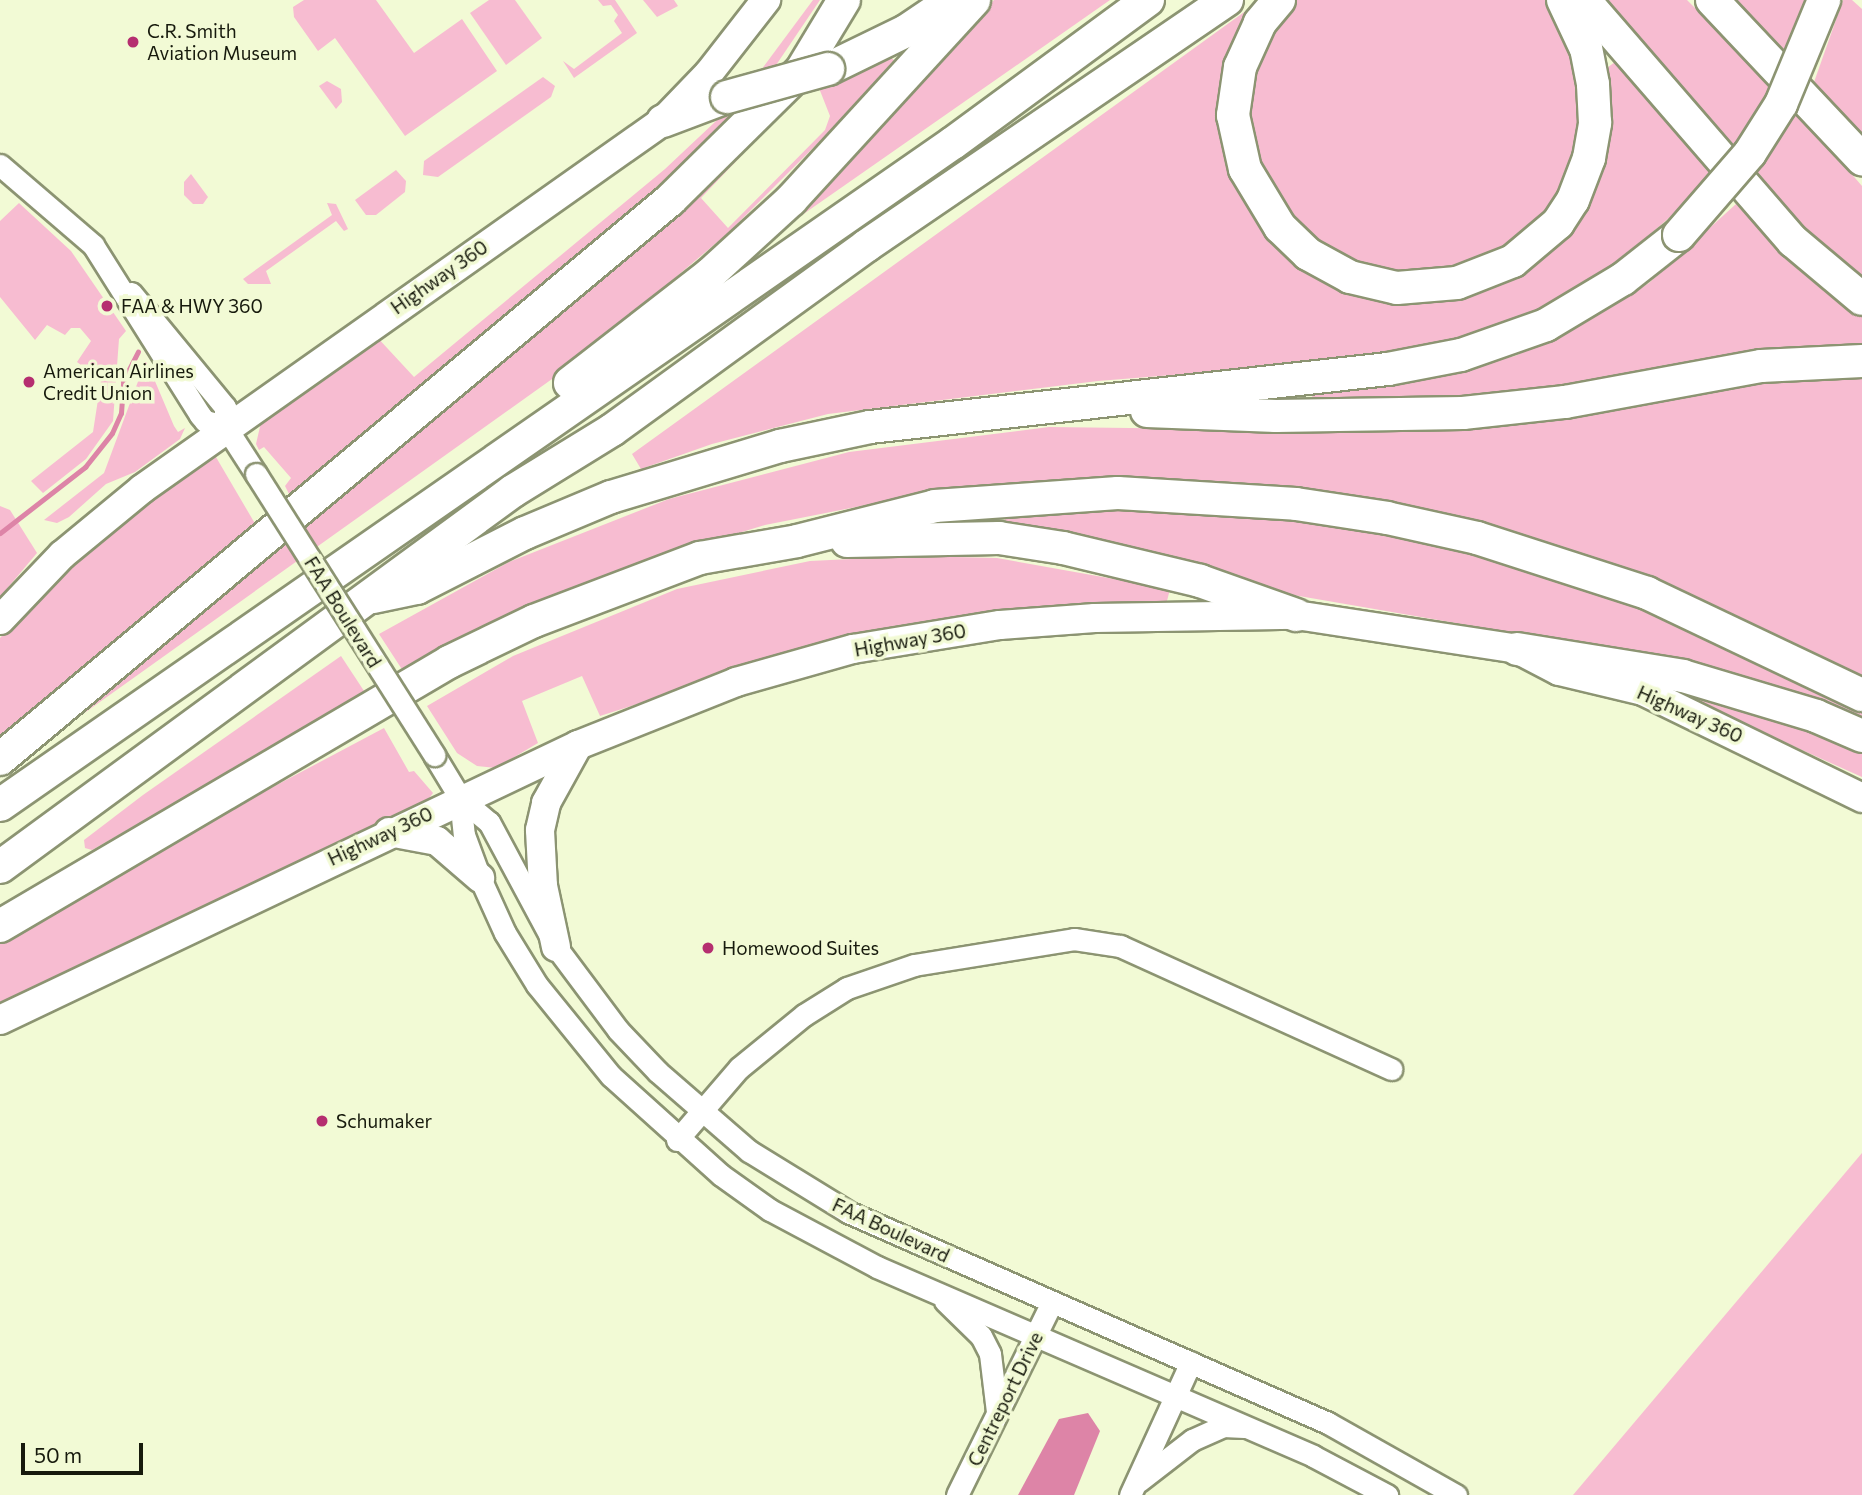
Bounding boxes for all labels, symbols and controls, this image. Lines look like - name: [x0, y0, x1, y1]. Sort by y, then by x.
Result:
- place label: C.R. Smith Aviation Museum: [147, 20, 297, 64]
- marker: C.R. Smith Aviation Museum: [125, 34, 141, 50]
- street label: Highway 360: [386, 235, 492, 319]
- place label: FAA & HWY 360: [121, 295, 263, 317]
- marker: FAA & HWY 360: [99, 298, 115, 314]
- place label: American Airlines Credit Union: [43, 360, 194, 404]
- marker: American Airlines Credit Union: [21, 374, 37, 390]
- street label: FAA Boulevard: [300, 552, 386, 672]
- street label: Highway 360: [852, 619, 968, 661]
- street label: Highway 360: [1634, 681, 1746, 747]
- street label: Highway 360: [324, 802, 436, 870]
- place label: Homewood Suites: [722, 937, 879, 959]
- marker: Homewood Suites: [700, 940, 716, 956]
- place label: Schumaker: [336, 1110, 432, 1132]
- marker: Schumaker: [314, 1113, 330, 1129]
- street label: FAA Boulevard: [829, 1193, 953, 1267]
- street label: Centreport Drive: [963, 1328, 1047, 1470]
- scale bar: [24, 1428, 147, 1472]
- text: 50 m: [34, 1442, 82, 1467]

